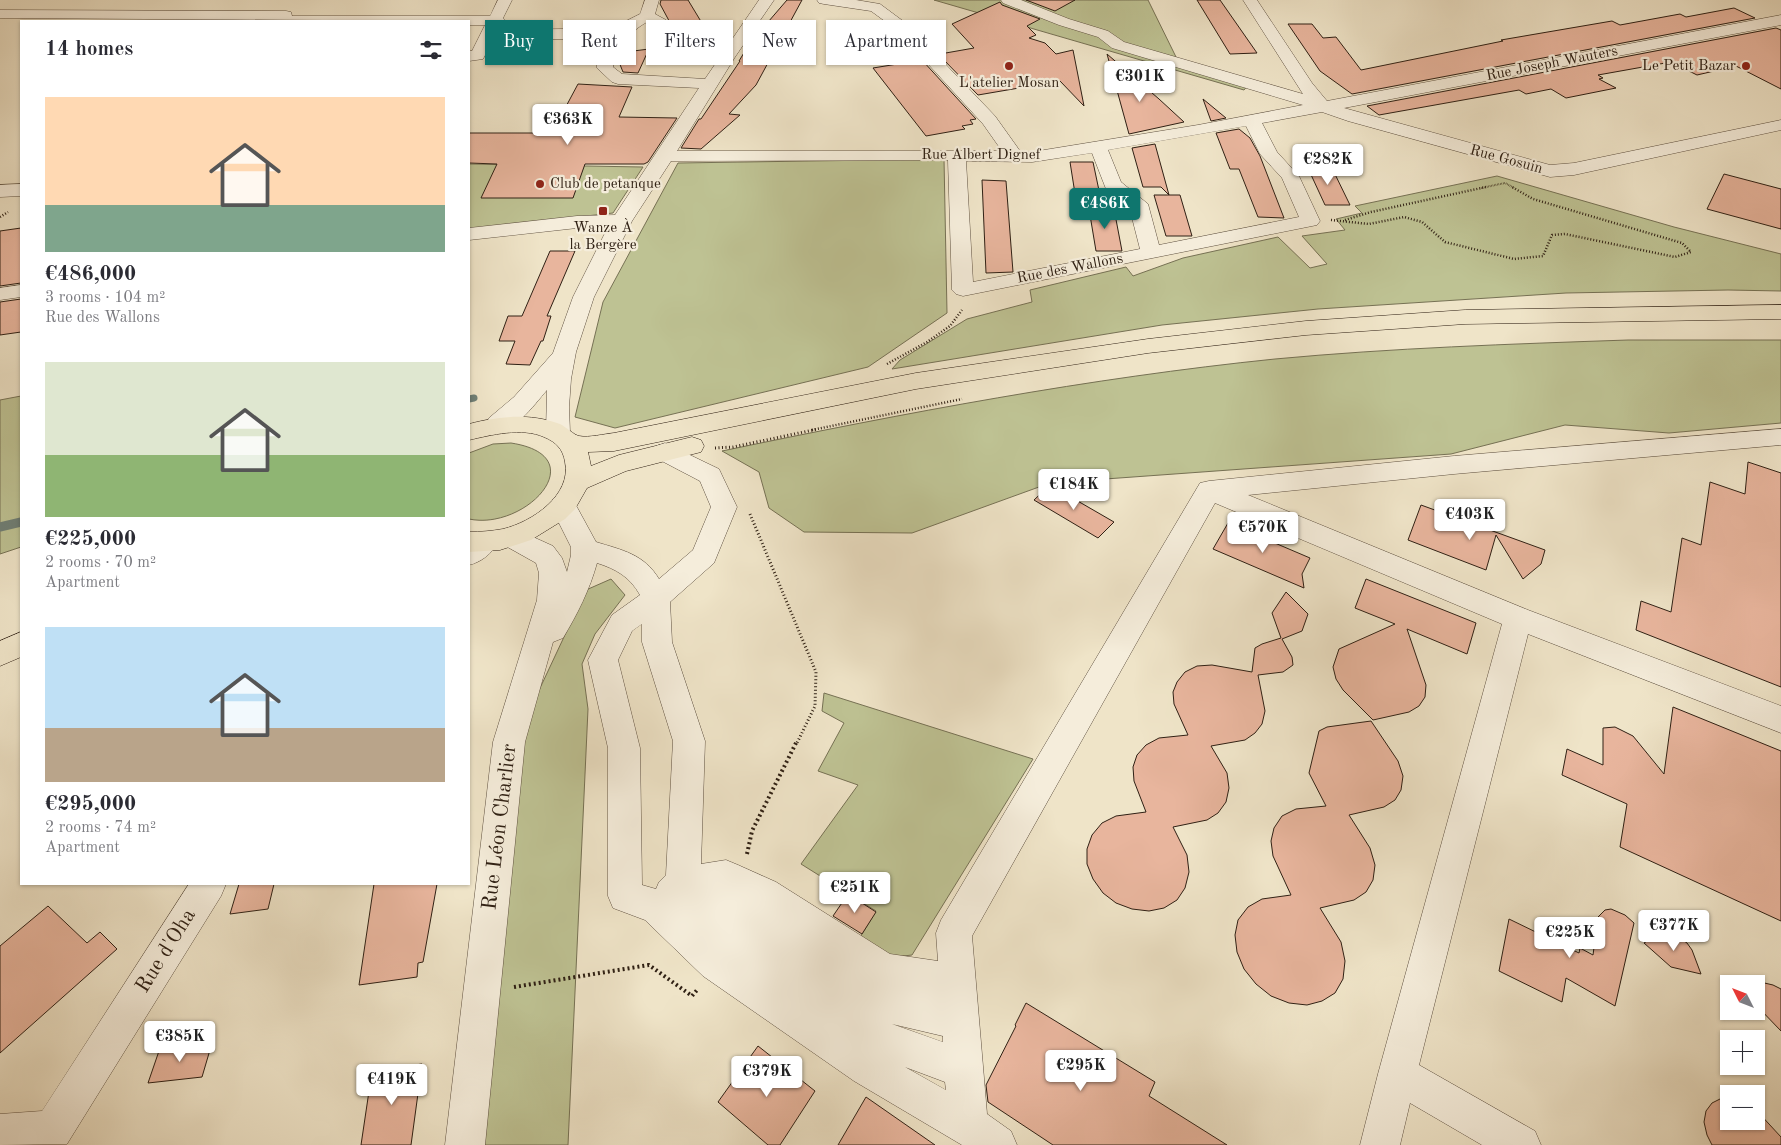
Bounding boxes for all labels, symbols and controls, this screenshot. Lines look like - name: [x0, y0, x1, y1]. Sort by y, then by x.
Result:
- chip: Buy: [485, 20, 553, 65]
- chip: Rent: [563, 20, 636, 65]
- chip: Filters: [646, 20, 733, 65]
- chip: New: [743, 20, 816, 65]
- chip: Apartment: [826, 20, 946, 65]
- icon: filters: [417, 36, 445, 64]
- text: 14 homes: [45, 39, 133, 60]
- street label: Rue Joseph Wauters: [1485, 44, 1619, 84]
- place label: Le Petit Bazar: [1642, 59, 1736, 74]
- marker: L'atelier Mosan: [1003, 60, 1015, 72]
- marker: Le Petit Bazar: [1740, 60, 1752, 72]
- pin: €301K: [1105, 61, 1175, 103]
- text: €301K: [1115, 69, 1165, 85]
- place label: L'atelier Mosan: [959, 76, 1059, 91]
- pin: €363K: [533, 104, 603, 146]
- text: €363K: [543, 112, 593, 128]
- icon: home: [200, 130, 290, 220]
- street label: Rue Gosuin: [1468, 143, 1544, 177]
- pin: €282K: [1293, 144, 1363, 186]
- street label: Rue Albert Dignef: [921, 148, 1042, 163]
- text: €282K: [1303, 152, 1353, 168]
- place label: Club de petanque: [550, 177, 661, 192]
- marker: Club de petanque: [534, 178, 546, 190]
- pin: €486K: [1070, 188, 1140, 230]
- text: €486K: [1080, 196, 1130, 212]
- marker: Wanze À la Bergère: [597, 205, 609, 217]
- place label: Wanze À la Bergère: [569, 218, 637, 253]
- street label: Rue des Wallons: [1016, 251, 1124, 287]
- text: €486,000: [45, 264, 136, 285]
- text: 3 rooms · 104 m²: [45, 290, 165, 306]
- text: Rue des Wallons: [45, 310, 160, 326]
- icon: home: [200, 395, 290, 485]
- pin: €184K: [1039, 468, 1109, 511]
- text: €184K: [1049, 477, 1099, 493]
- pin: €403K: [1435, 498, 1505, 541]
- text: €403K: [1445, 507, 1495, 523]
- pin: €570K: [1228, 512, 1298, 554]
- text: €570K: [1238, 520, 1288, 536]
- text: €225,000: [45, 529, 136, 550]
- text: 2 rooms · 70 m²: [45, 555, 156, 571]
- text: Apartment: [45, 575, 120, 591]
- icon: home: [200, 660, 290, 750]
- street label: Rue Léon Charlier: [479, 742, 521, 911]
- text: €295,000: [45, 794, 136, 815]
- text: 2 rooms · 74 m²: [45, 820, 156, 836]
- text: Apartment: [45, 840, 120, 856]
- pin: €251K: [820, 872, 890, 914]
- text: €251K: [830, 880, 880, 896]
- street label: Rue d'Oha: [132, 905, 200, 997]
- pin: €377K: [1639, 910, 1709, 952]
- pin: €225K: [1535, 916, 1605, 959]
- text: €377K: [1649, 918, 1699, 934]
- text: €225K: [1545, 925, 1595, 941]
- north arrow: [1720, 975, 1765, 1020]
- map controls: [1720, 975, 1765, 1130]
- pin: €385K: [145, 1020, 215, 1063]
- text: €385K: [155, 1029, 205, 1045]
- button: +: [1720, 1030, 1765, 1075]
- pin: €295K: [1046, 1050, 1116, 1092]
- pin: €379K: [732, 1056, 802, 1098]
- text: €295K: [1056, 1058, 1106, 1074]
- pin: €419K: [357, 1064, 427, 1106]
- text: €379K: [742, 1064, 792, 1080]
- text: €419K: [367, 1072, 417, 1088]
- button: −: [1720, 1085, 1765, 1130]

